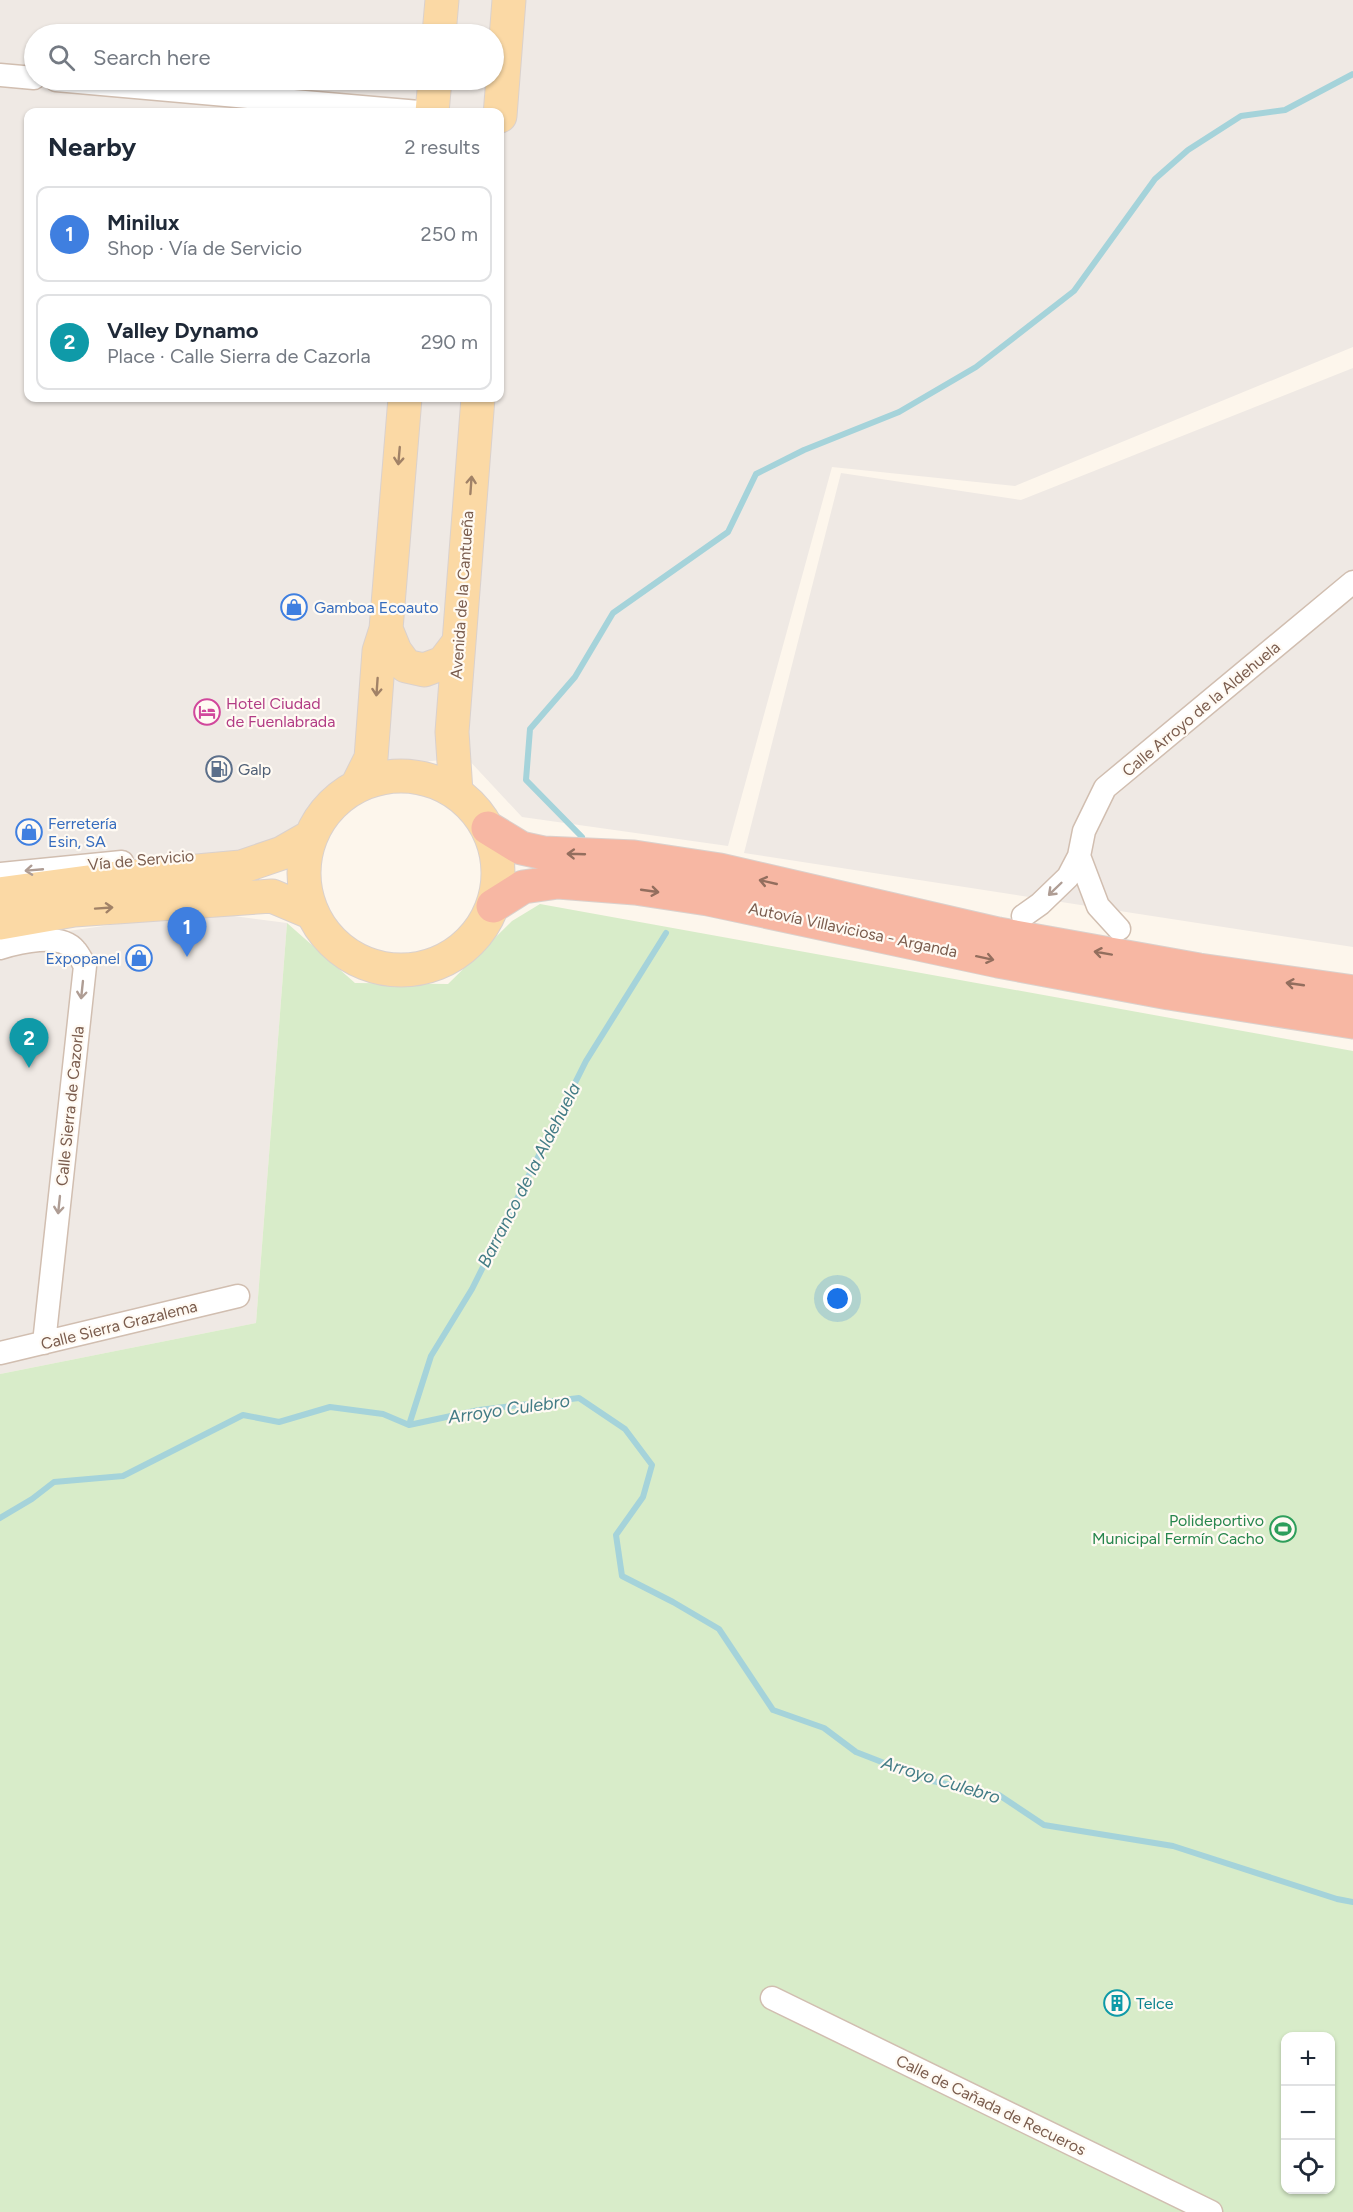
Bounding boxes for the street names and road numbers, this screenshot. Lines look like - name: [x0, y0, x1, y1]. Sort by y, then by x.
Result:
- street label: Avenida de la Cantueña: [447, 510, 477, 680]
- street label: Calle Arroyo de la Aldehuela: [1118, 637, 1284, 781]
- street label: Vía de Servicio: [87, 846, 195, 874]
- street label: Autovía Villaviciosa - Arganda: [747, 899, 959, 961]
- street label: Calle Sierra de Cazorla: [52, 1025, 88, 1187]
- street label: Calle Sierra Grazalema: [39, 1296, 199, 1354]
- street label: Calle de Cañada de Recueros: [893, 2051, 1089, 2159]

